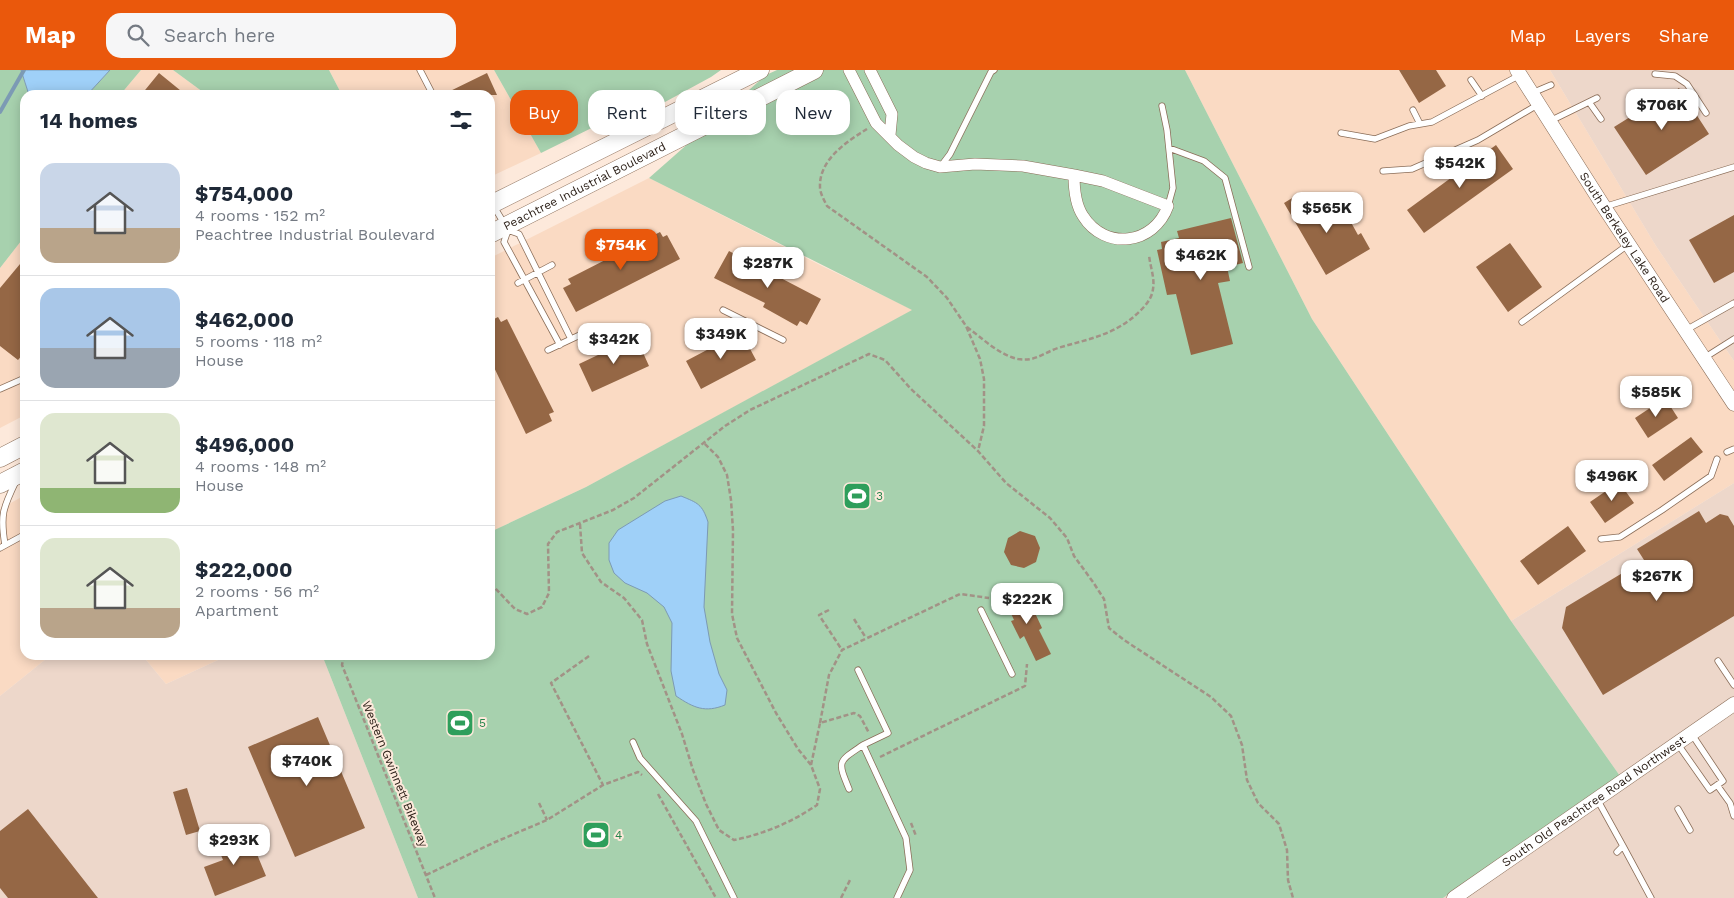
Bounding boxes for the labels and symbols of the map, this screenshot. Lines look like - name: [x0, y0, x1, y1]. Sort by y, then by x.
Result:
- pin: $706K: [1627, 88, 1697, 131]
- street label: Peachtree Industrial Boulevard: [501, 139, 668, 233]
- pin: $542K: [1425, 146, 1495, 189]
- street label: South Berkeley Lake Road: [1577, 170, 1672, 305]
- pin: $565K: [1292, 191, 1362, 234]
- pin: $754K: [586, 228, 656, 271]
- pin: $462K: [1166, 238, 1236, 281]
- pin: $287K: [733, 246, 803, 289]
- pin: $349K: [686, 318, 756, 360]
- pin: $342K: [579, 322, 649, 365]
- pin: $585K: [1621, 376, 1691, 418]
- pin: $496K: [1577, 460, 1647, 502]
- sports icon: 3: [842, 481, 872, 511]
- place label: 3: [876, 489, 883, 503]
- pin: $267K: [1622, 560, 1692, 602]
- pin: $222K: [992, 582, 1062, 625]
- street label: Western Gwinnett Bikeway: [359, 699, 431, 850]
- sports icon: 5: [445, 708, 475, 738]
- place label: 5: [479, 716, 486, 730]
- street label: South Old Peachtree Road Northwest: [1499, 733, 1688, 870]
- pin: $740K: [272, 744, 342, 787]
- sports icon: 4: [581, 820, 611, 850]
- pin: $293K: [199, 824, 269, 866]
- place label: 4: [615, 828, 622, 842]

